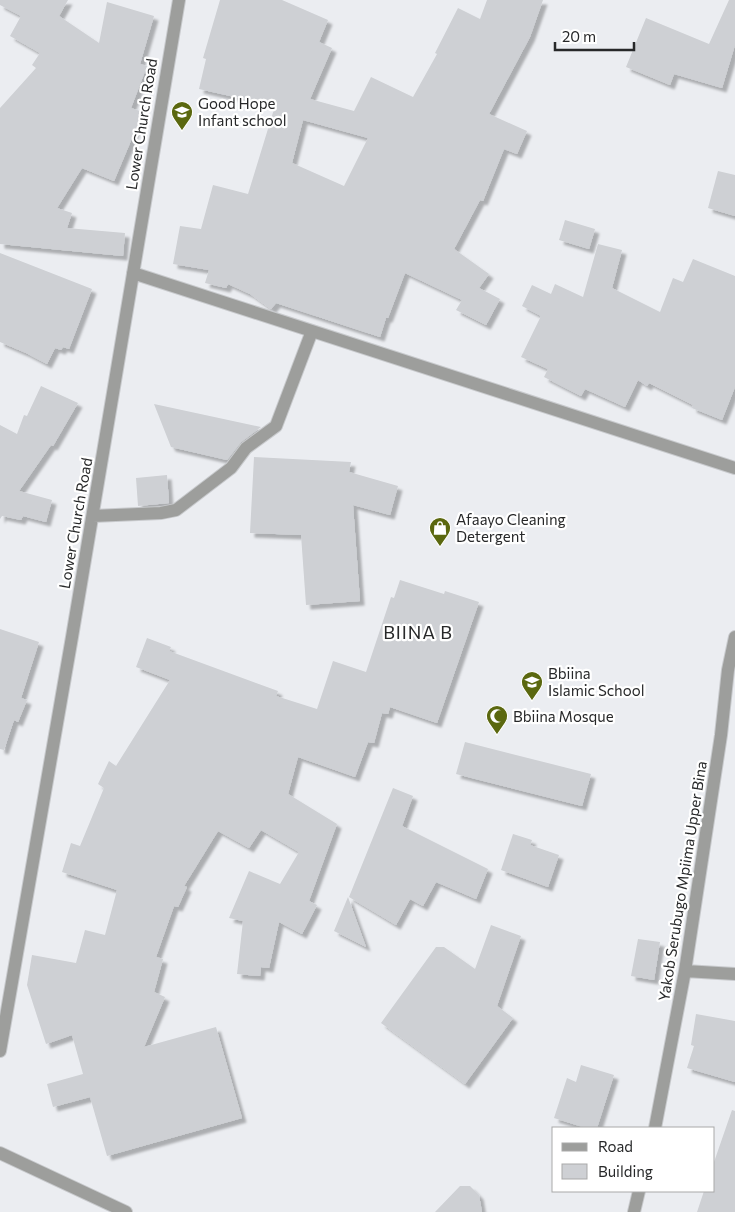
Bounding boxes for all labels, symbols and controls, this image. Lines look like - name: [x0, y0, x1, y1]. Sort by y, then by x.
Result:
- scale bar: [555, 20, 634, 52]
- text: 20 m: [562, 27, 596, 45]
- street label: Lower Church Road: [122, 57, 160, 191]
- place label: Good Hope Infant school: [198, 94, 287, 129]
- school or university icon: Good Hope Infant school: [170, 100, 194, 131]
- street label: Lower Church Road: [55, 456, 95, 590]
- place label: Afaayo Cleaning Detergent: [456, 510, 566, 545]
- shop icon: Afaayo Cleaning Detergent: [428, 516, 452, 547]
- district label: BIINA B: [383, 621, 453, 643]
- place label: Bbiina Islamic School: [548, 664, 644, 699]
- school or university icon: Bbiina Islamic School: [520, 670, 544, 701]
- mosque icon: Bbiina Mosque: [485, 704, 509, 735]
- place label: Bbiina Mosque: [513, 707, 614, 725]
- street label: Yakob Serubugo Mpiima Upper Bina: [654, 760, 710, 1002]
- legend: [552, 1127, 715, 1192]
- text: Road: [598, 1137, 633, 1155]
- text: Building: [598, 1162, 653, 1180]

